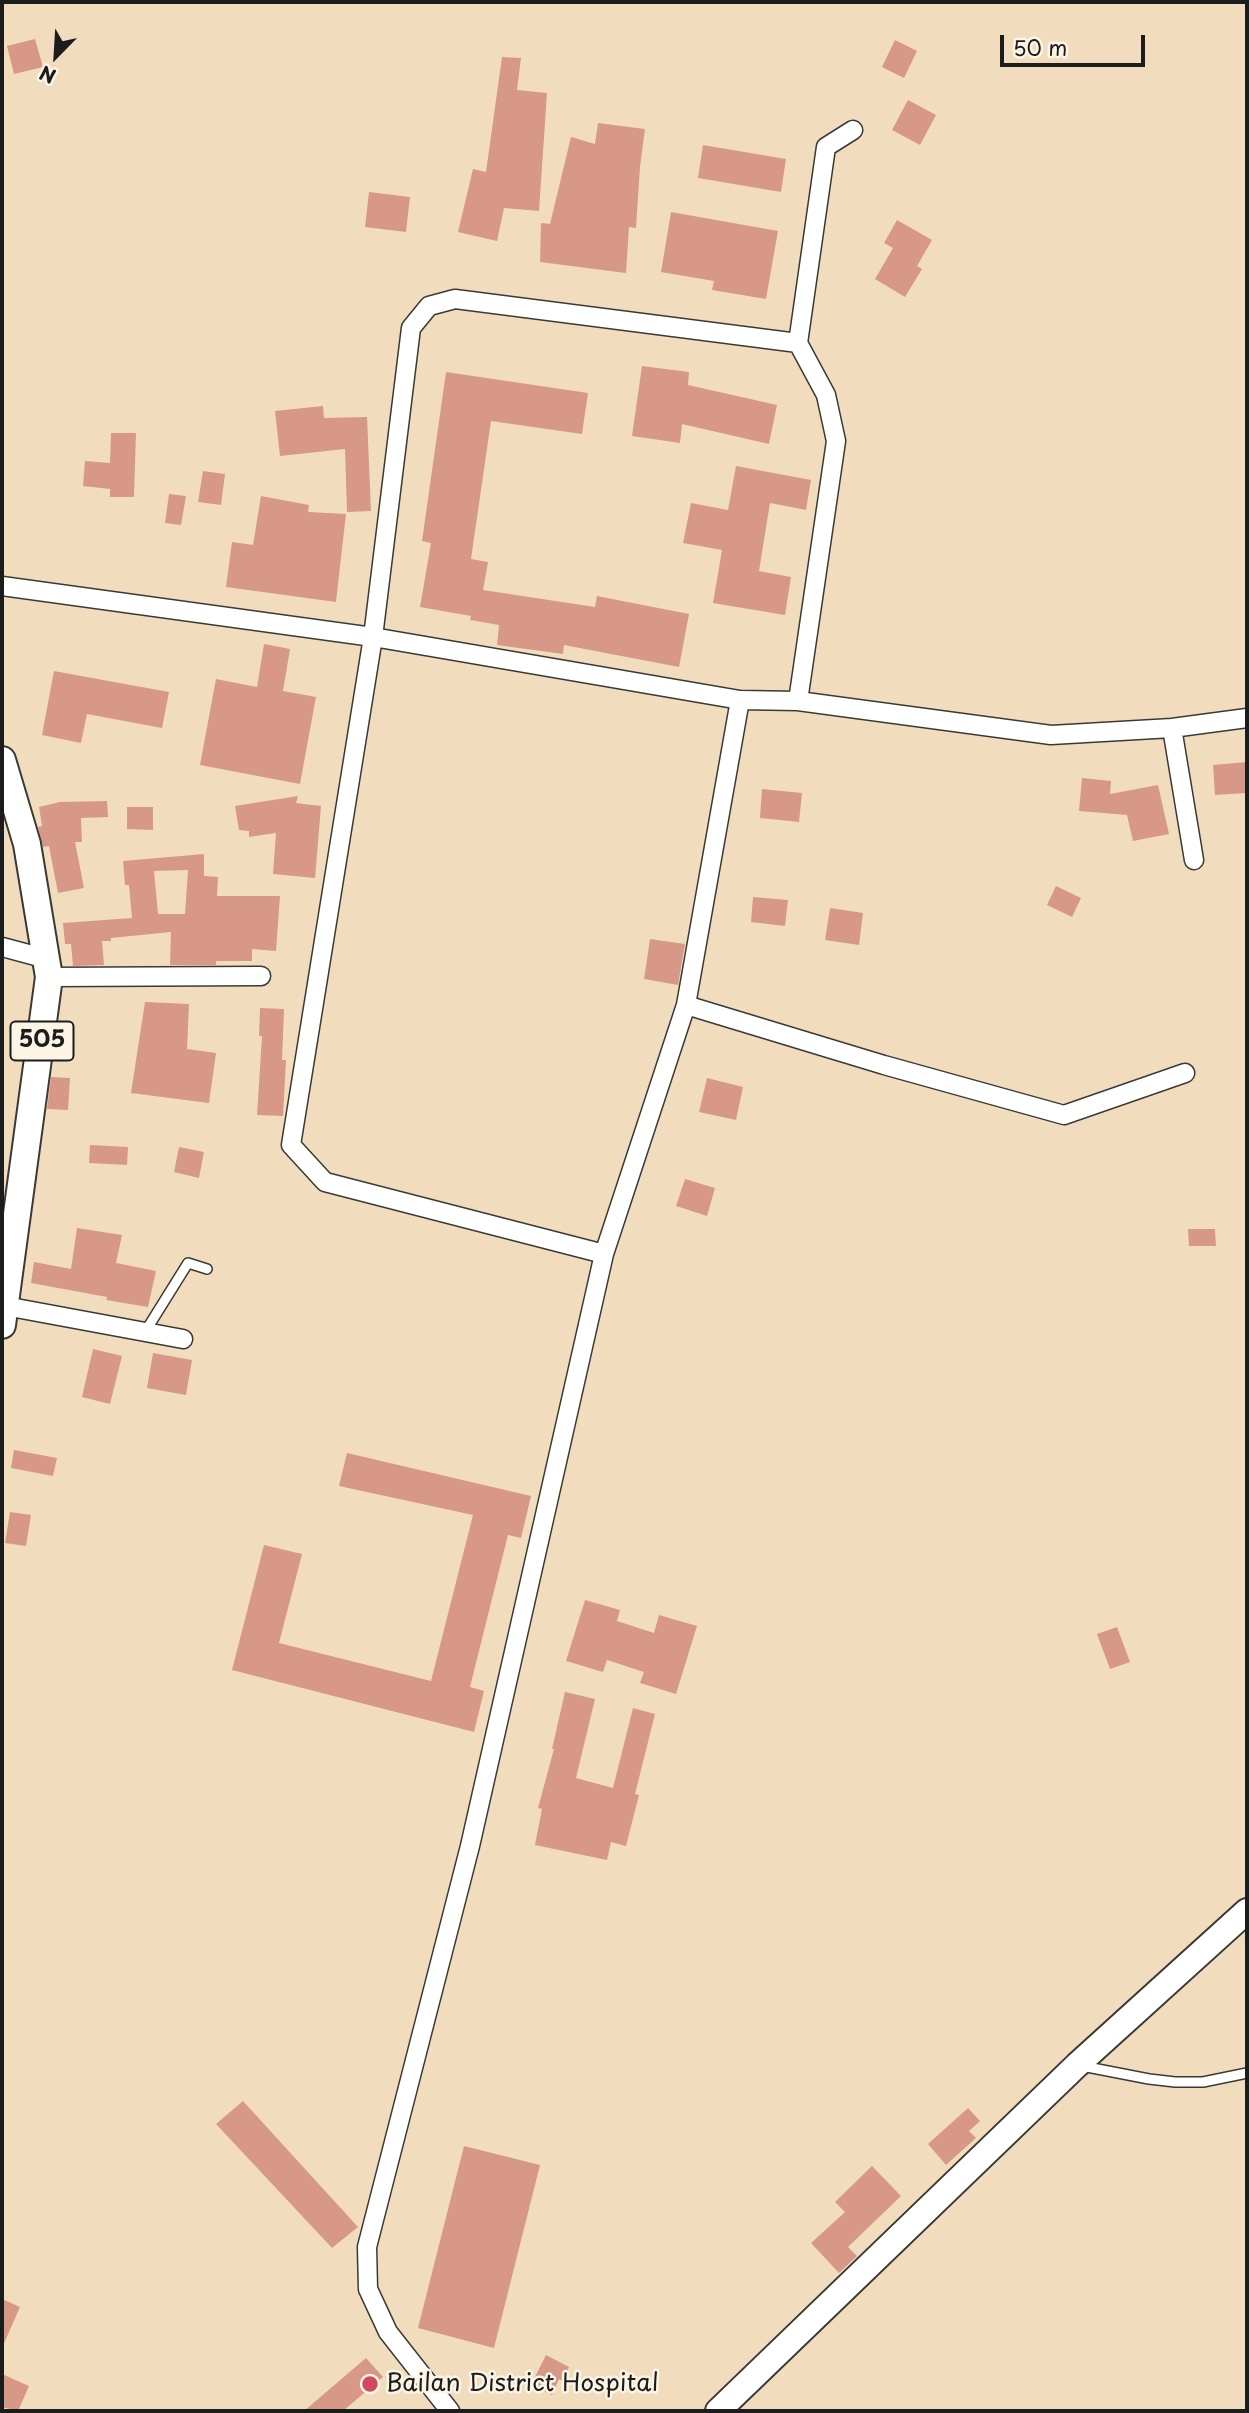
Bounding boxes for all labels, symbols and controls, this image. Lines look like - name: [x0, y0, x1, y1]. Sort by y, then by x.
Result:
- north arrow: [21, 21, 91, 91]
- scale bar: [1004, 21, 1149, 65]
- text: 50 m: [1013, 31, 1067, 63]
- text: N: [35, 59, 60, 91]
- road number: 505: [10, 1022, 74, 1060]
- place label: Bailan District Hospital: [386, 2370, 659, 2398]
- marker: Bailan District Hospital: [360, 2374, 380, 2394]

